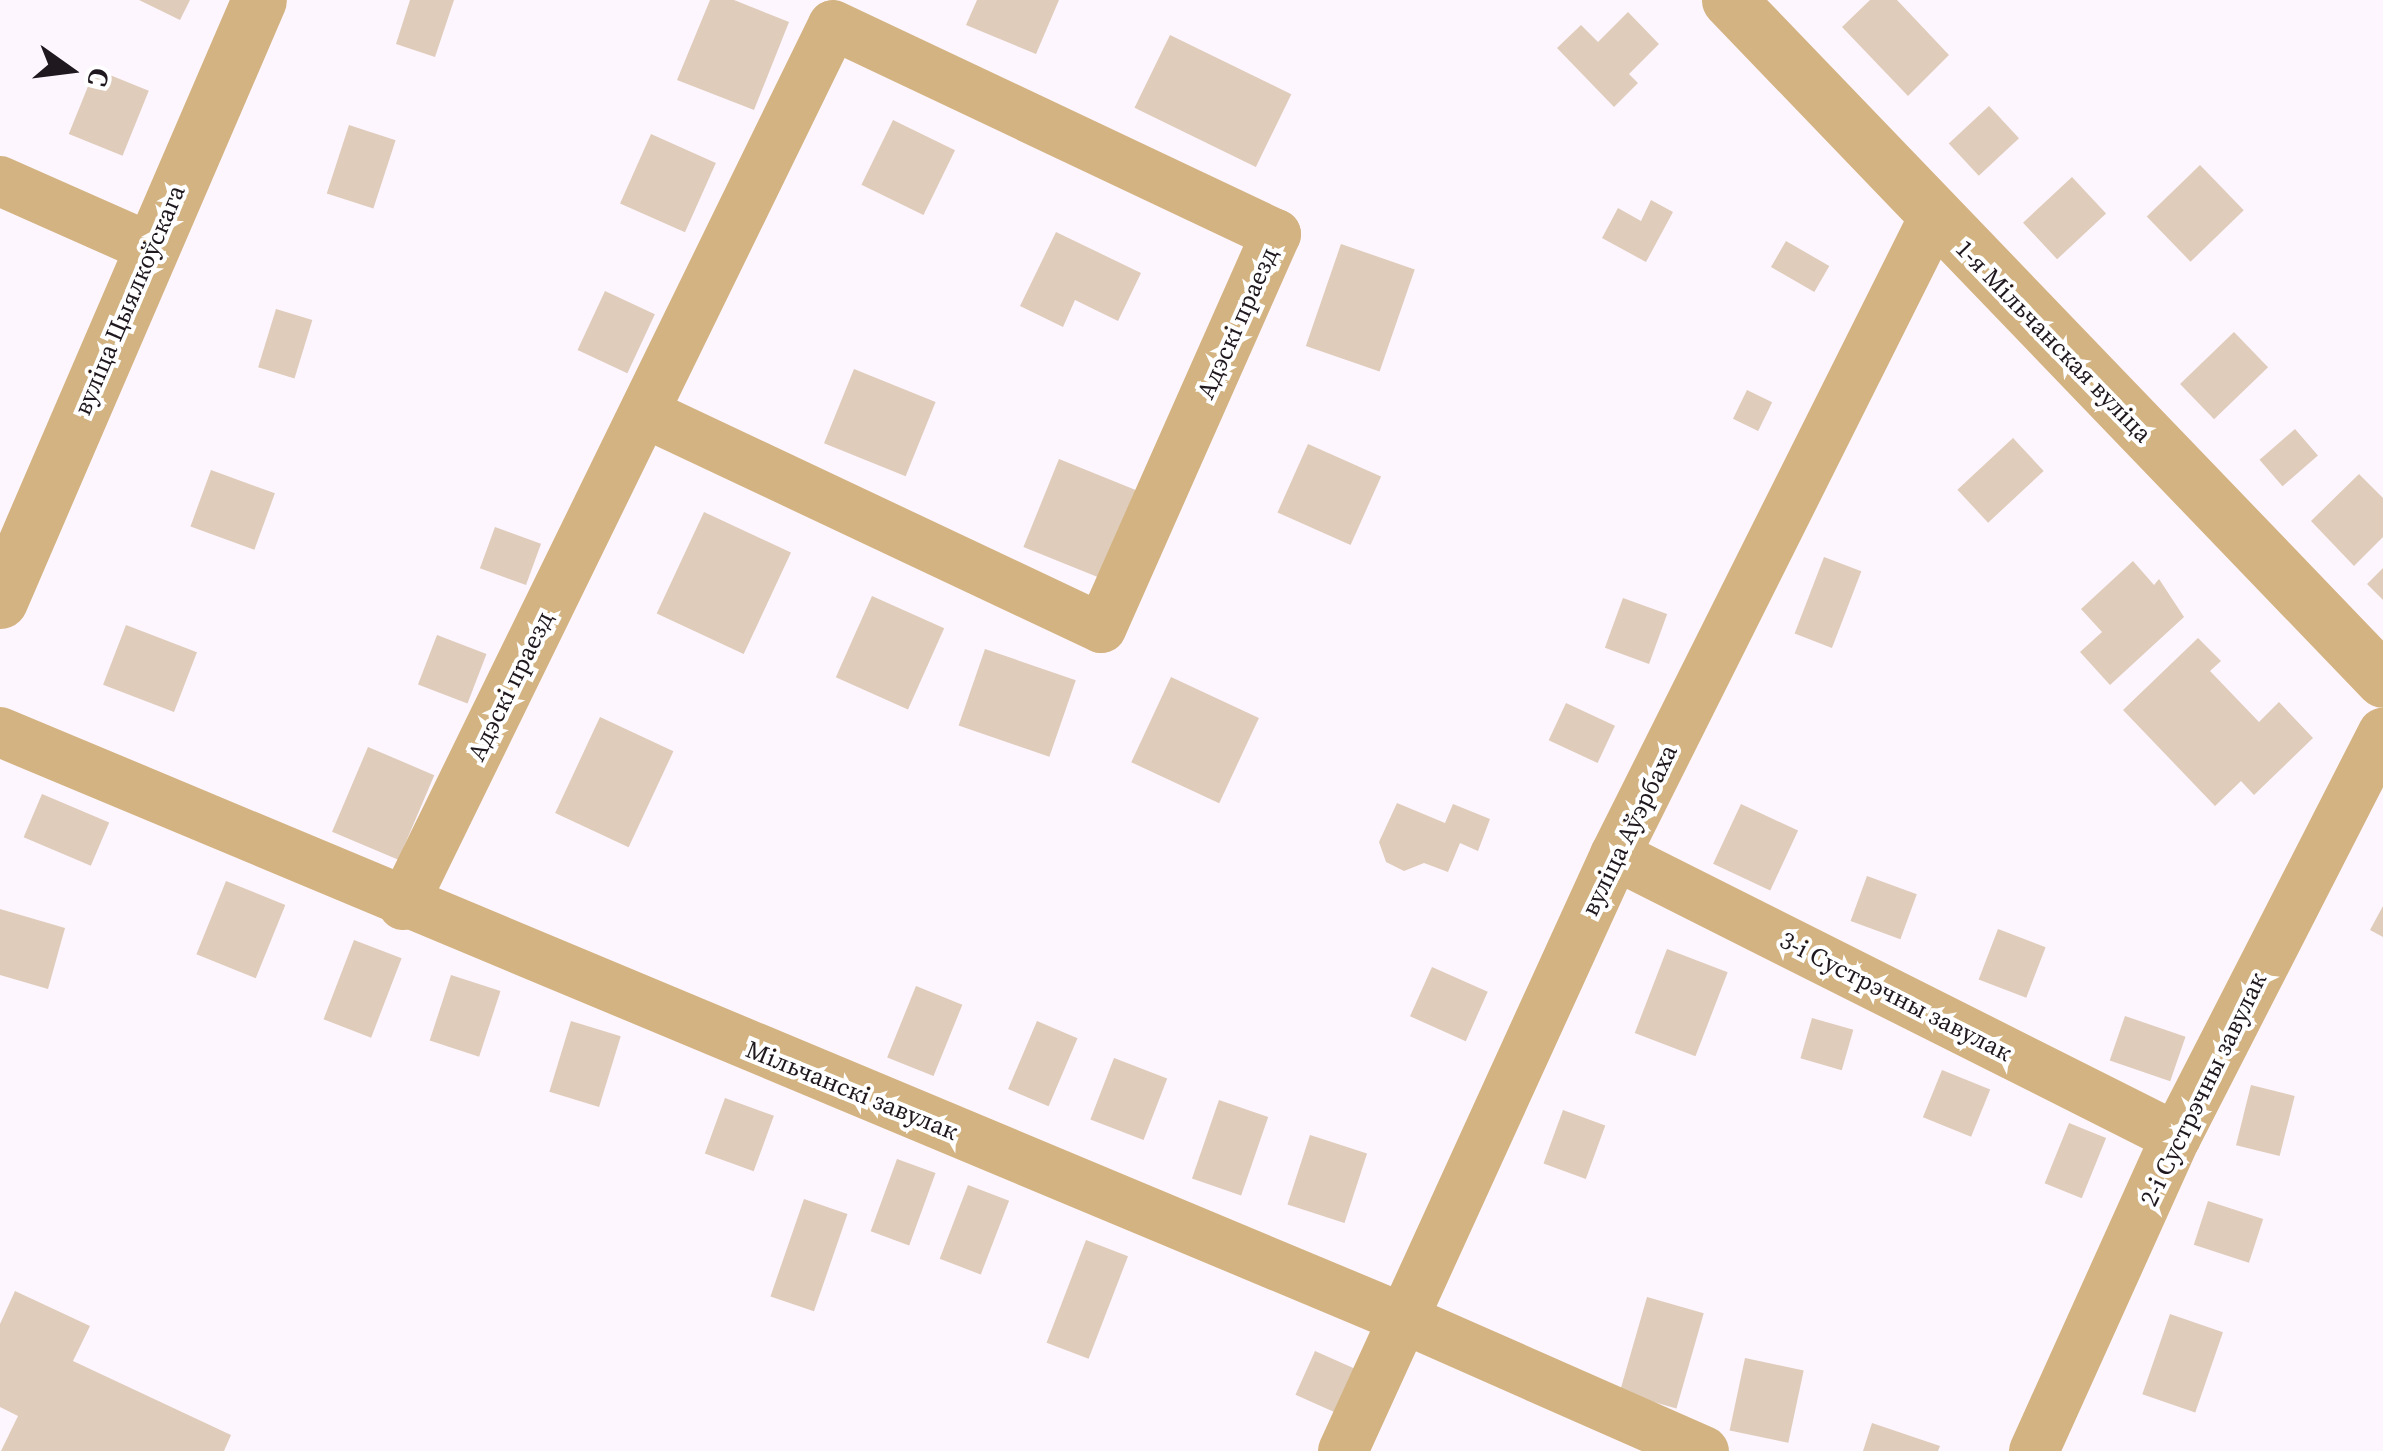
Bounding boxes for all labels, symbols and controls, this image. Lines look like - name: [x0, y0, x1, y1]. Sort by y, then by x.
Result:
- north arrow: [20, 20, 120, 120]
- text: С: [79, 64, 120, 90]
- street label: вуліца Цыялкоўскага: [67, 180, 191, 420]
- street label: 1-я Мільчанская вуліца: [1950, 234, 2158, 448]
- street label: Адэскі праезд: [1190, 243, 1284, 403]
- street label: Адэскі праезд: [461, 606, 559, 766]
- street label: вуліца Аўэрбаха: [1575, 740, 1683, 920]
- street label: 3-і Сустрэчны завулак: [1775, 924, 2017, 1068]
- street label: 2-і Сустрэчны завулак: [2133, 967, 2273, 1211]
- street label: Мільчанскі завулак: [742, 1034, 962, 1146]

